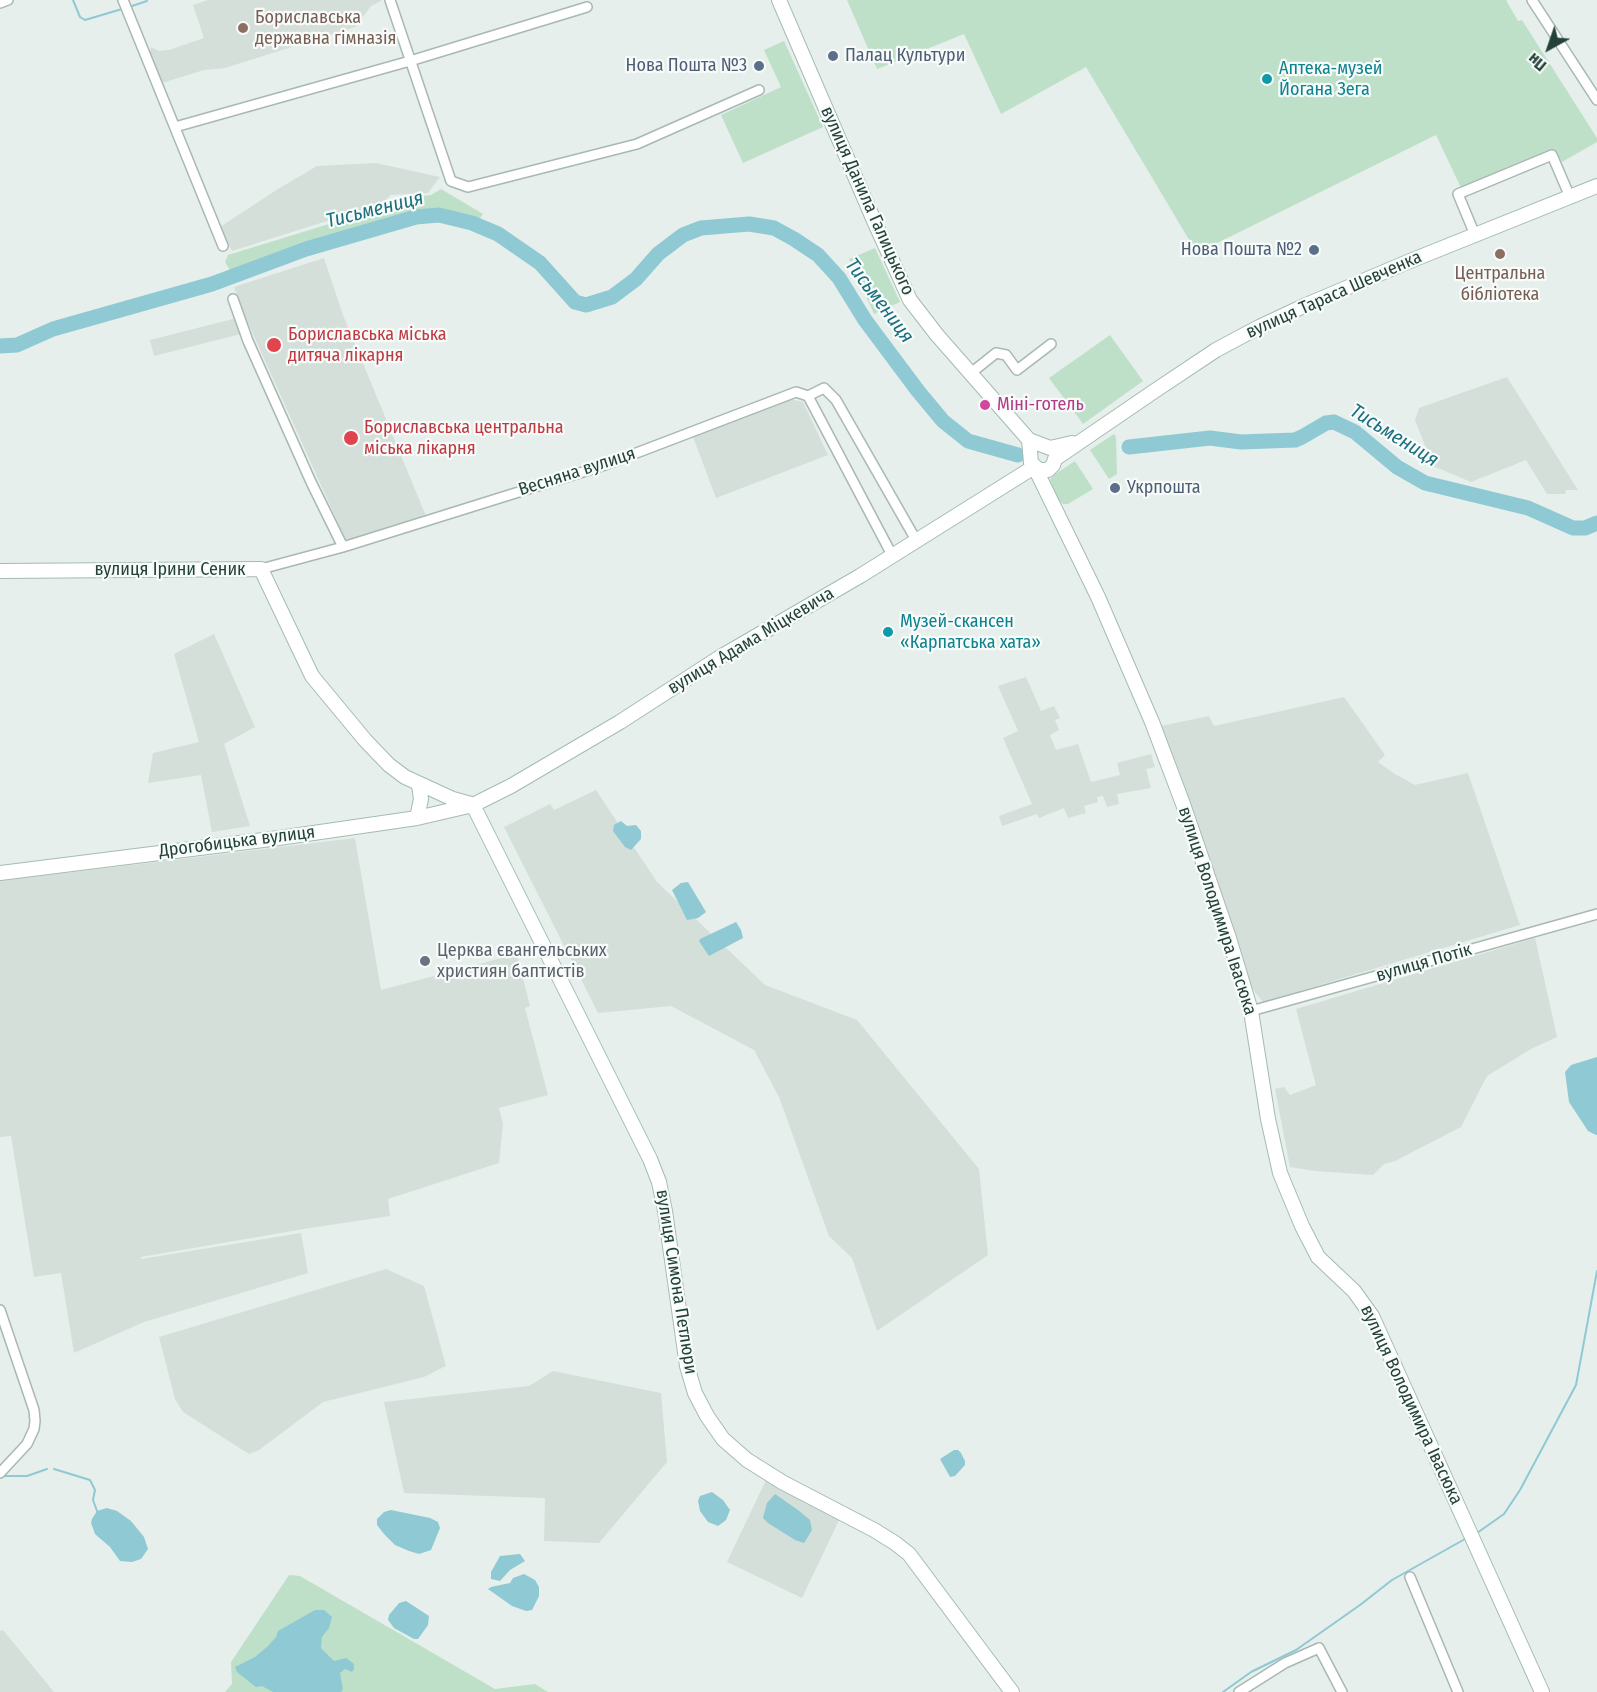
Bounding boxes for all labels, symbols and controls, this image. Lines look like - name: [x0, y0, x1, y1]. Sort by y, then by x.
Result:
- place label: Бориславська державна гімназія: [255, 7, 396, 50]
- north arrow: [1519, 18, 1579, 78]
- marker: Бориславська державна гімназія: [236, 21, 250, 35]
- place label: Палац Культури: [845, 45, 965, 67]
- marker: Палац Культури: [826, 49, 840, 63]
- text: Пн: [1524, 49, 1550, 75]
- place label: Нова Пошта №3: [626, 55, 747, 77]
- place label: Аптека-музей Йогана Зега: [1279, 58, 1382, 100]
- marker: Нова Пошта №3: [752, 59, 766, 73]
- marker: Аптека-музей Йогана Зега: [1260, 72, 1274, 86]
- street label: вулиця Данила Галицького: [816, 103, 918, 299]
- water label: Тисьмениця: [324, 186, 426, 234]
- place label: Нова Пошта №2: [1181, 239, 1302, 261]
- marker: Нова Пошта №2: [1307, 243, 1321, 257]
- street label: вулиця Тараса Шевченка: [1243, 246, 1425, 344]
- marker: Центральна бібліотека: [1493, 247, 1507, 261]
- water label: Тисьмениця: [839, 254, 919, 348]
- place label: Центральна бібліотека: [1455, 263, 1545, 306]
- place label: Бориславська міська дитяча лікарня: [288, 324, 447, 366]
- marker: Бориславська міська дитяча лікарня: [265, 336, 283, 354]
- place label: Міні-готель: [997, 394, 1084, 416]
- marker: Міні-готель: [978, 398, 992, 412]
- water label: Тисьмениця: [1345, 399, 1443, 473]
- place label: Бориславська центральна міська лікарня: [364, 417, 564, 460]
- marker: Бориславська центральна міська лікарня: [342, 429, 360, 447]
- street label: Весняна вулиця: [516, 443, 638, 501]
- place label: Укрпошта: [1127, 477, 1201, 499]
- marker: Укрпошта: [1108, 481, 1122, 495]
- street label: вулиця Ірини Сеник: [94, 559, 246, 581]
- street label: вулиця Адама Міцкевича: [664, 583, 838, 699]
- place label: Музей-скансен «Карпатська хата»: [900, 611, 1041, 654]
- marker: Музей-скансен «Карпатська хата»: [881, 625, 895, 639]
- street label: вулиця Володимира Івасюка: [1173, 804, 1261, 1018]
- street label: Дрогобицька вулиця: [158, 822, 316, 862]
- street label: вулиця Потік: [1374, 939, 1474, 987]
- place label: Церква євангельських християн баптистів: [437, 940, 607, 982]
- marker: Церква євангельських християн баптистів: [418, 954, 432, 968]
- street label: вулиця Симона Петлюри: [651, 1188, 701, 1376]
- street label: вулиця Володимира Івасюка: [1355, 1302, 1467, 1508]

